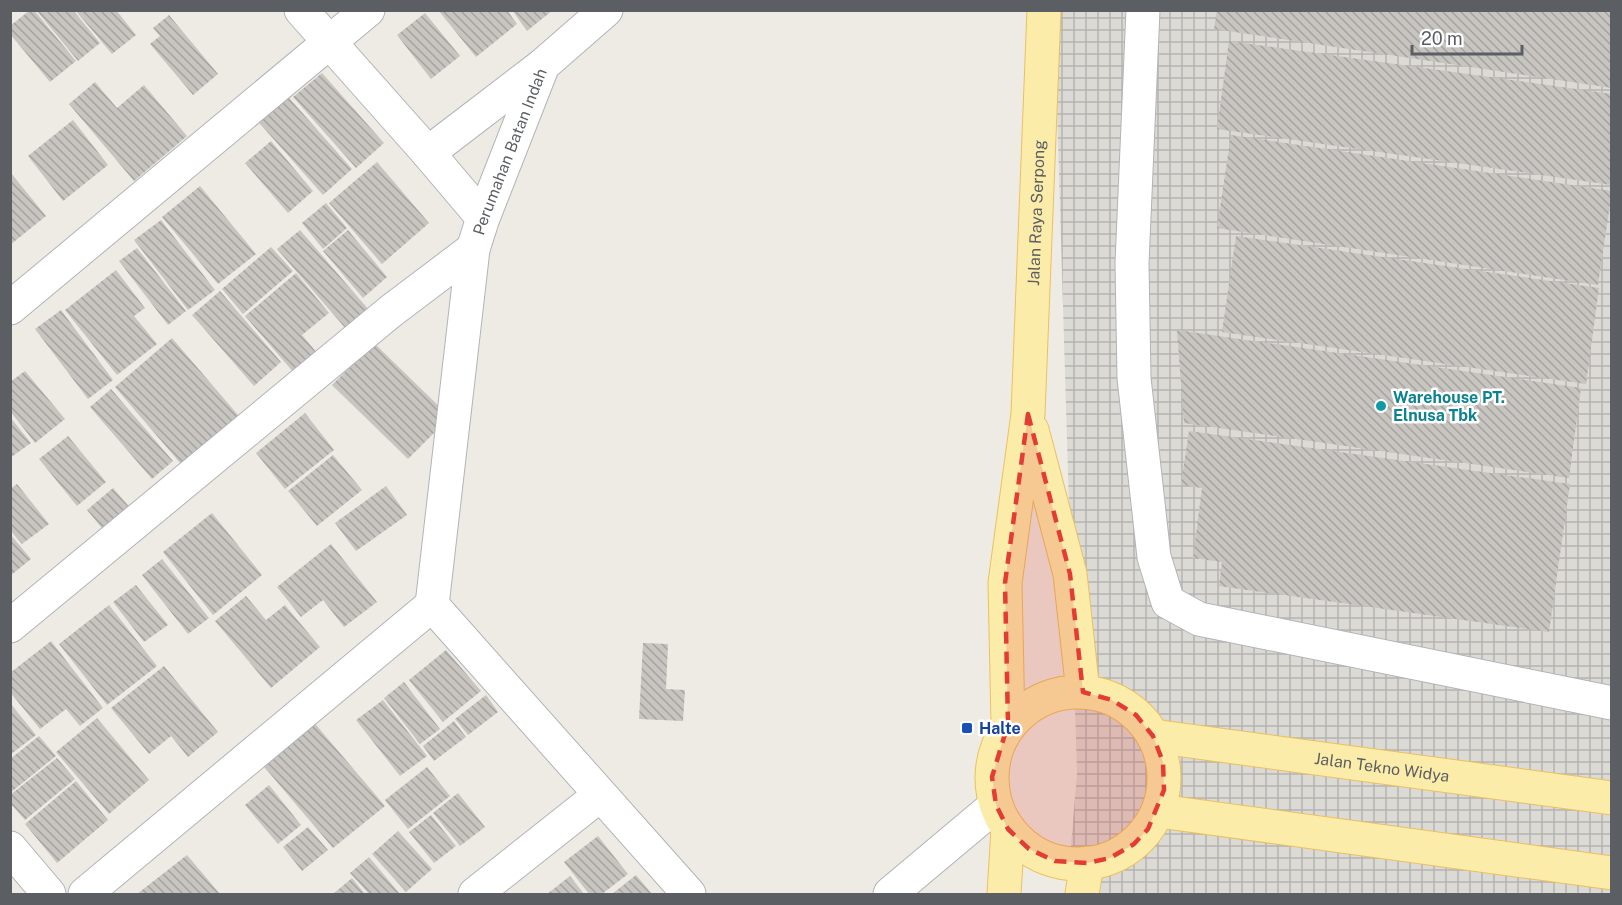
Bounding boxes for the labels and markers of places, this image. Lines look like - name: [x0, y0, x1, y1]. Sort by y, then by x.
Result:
- place label: Warehouse PT. Elnusa Tbk: [1393, 388, 1505, 425]
- marker: Warehouse PT. Elnusa Tbk: [1374, 399, 1388, 413]
- place label: Halte: [979, 719, 1021, 738]
- marker: Halte: [960, 721, 974, 735]

